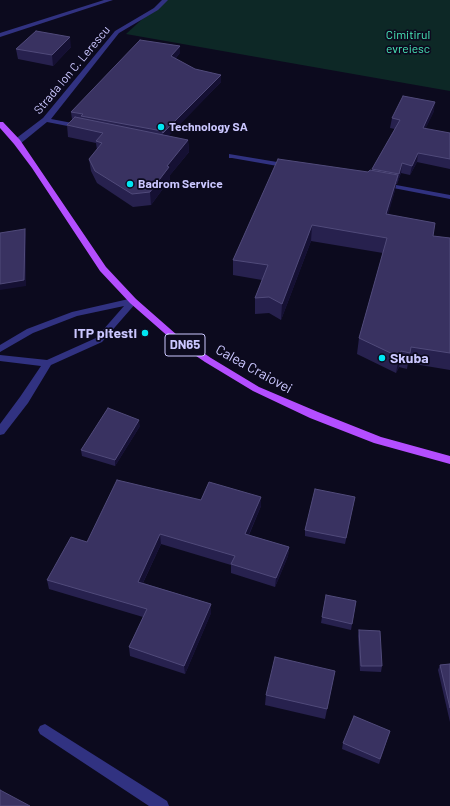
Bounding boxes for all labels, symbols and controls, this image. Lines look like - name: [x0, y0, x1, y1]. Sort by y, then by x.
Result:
- street label: Strada Ion C. Lerescu: [31, 23, 113, 117]
- park label: Cimitirul evreiesc: [386, 28, 430, 56]
- place label: Technology SA: [169, 120, 248, 134]
- marker: Technology SA: [156, 122, 166, 132]
- place label: Badrom Service: [138, 177, 223, 191]
- marker: Badrom Service: [125, 179, 135, 189]
- place label: ITP pitesti: [74, 325, 137, 341]
- marker: ITP pitesti: [140, 328, 150, 338]
- road number: DN65: [165, 334, 205, 356]
- street label: Calea Craiovei: [213, 341, 295, 397]
- place label: Skuba: [390, 350, 429, 366]
- marker: Skuba: [377, 353, 387, 363]

